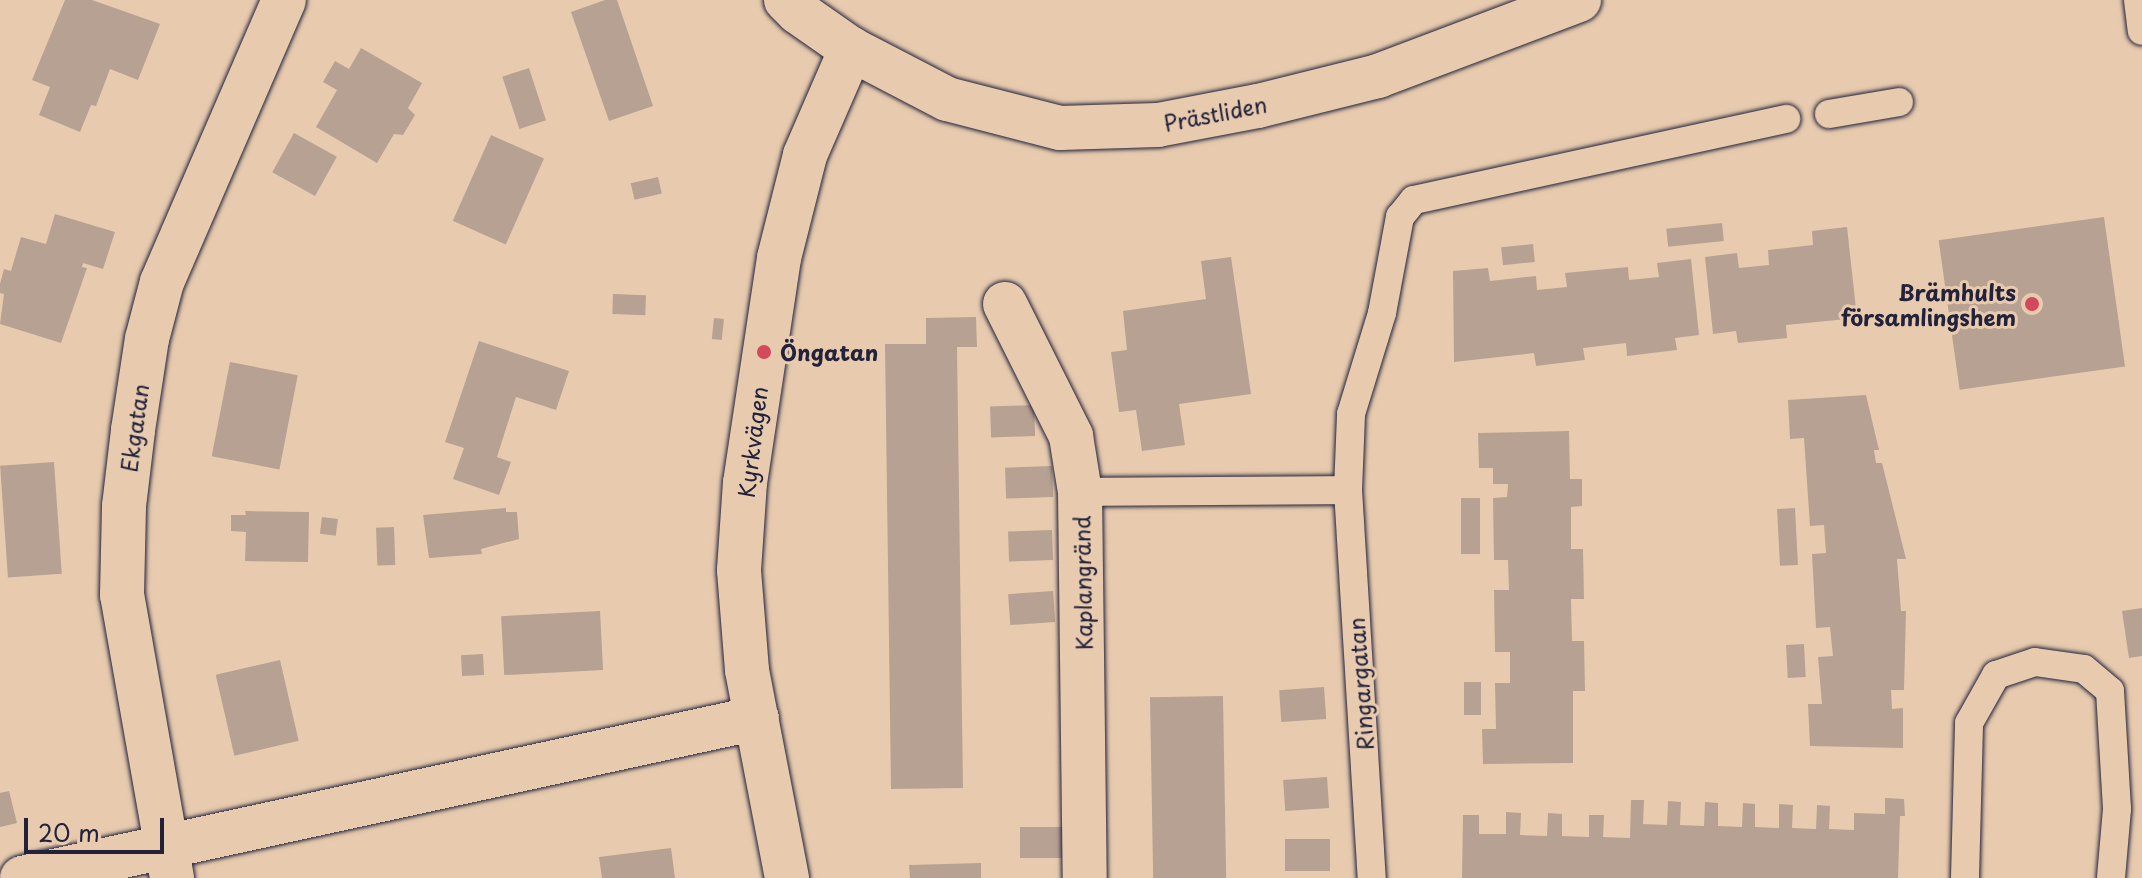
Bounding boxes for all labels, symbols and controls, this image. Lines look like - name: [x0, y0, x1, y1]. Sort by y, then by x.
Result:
- street label: Prästliden: [1161, 90, 1269, 136]
- place label: Brämhults församlingshem: [1841, 278, 2016, 330]
- marker: Brämhults församlingshem: [2023, 295, 2041, 313]
- place label: Öngatan: [780, 339, 878, 365]
- marker: Öngatan: [755, 343, 773, 361]
- street label: Ekgatan: [115, 382, 153, 474]
- street label: Kyrkvägen: [732, 385, 772, 499]
- street label: Kaplangränd: [1068, 515, 1096, 651]
- street label: Ringargatan: [1342, 617, 1378, 751]
- scale bar: [28, 802, 168, 852]
- text: 20 m: [38, 814, 100, 850]

